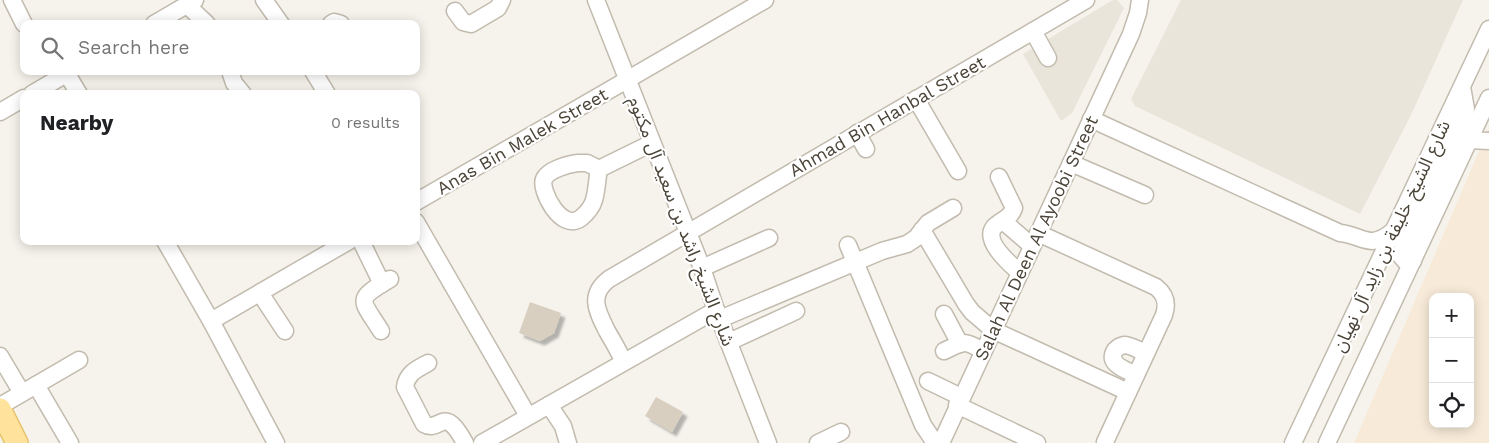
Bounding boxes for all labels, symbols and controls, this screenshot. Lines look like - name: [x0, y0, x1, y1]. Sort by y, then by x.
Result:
- search box: [20, 20, 420, 75]
- icon: search: [38, 34, 66, 62]
- text: Search here: [78, 36, 189, 59]
- street label: Ahmad Bin Hanbal Street: [785, 51, 989, 181]
- street label: Anas Bin Malek Street: [433, 83, 612, 199]
- street label: شارع الشيخ راشد بن سعيد آل مكتوم: [621, 93, 739, 350]
- text: Nearby: [40, 110, 113, 135]
- street label: Salah Al Deen Al Ayoobi Street: [970, 112, 1102, 364]
- text: 0 results: [331, 113, 400, 132]
- street label: شارع الشيخ خليفة بن زايد آل نهيان: [1328, 117, 1458, 357]
- map controls: [1429, 293, 1474, 428]
- button: +: [1429, 293, 1474, 338]
- button: −: [1429, 338, 1474, 383]
- button: locate: [1429, 383, 1474, 428]

